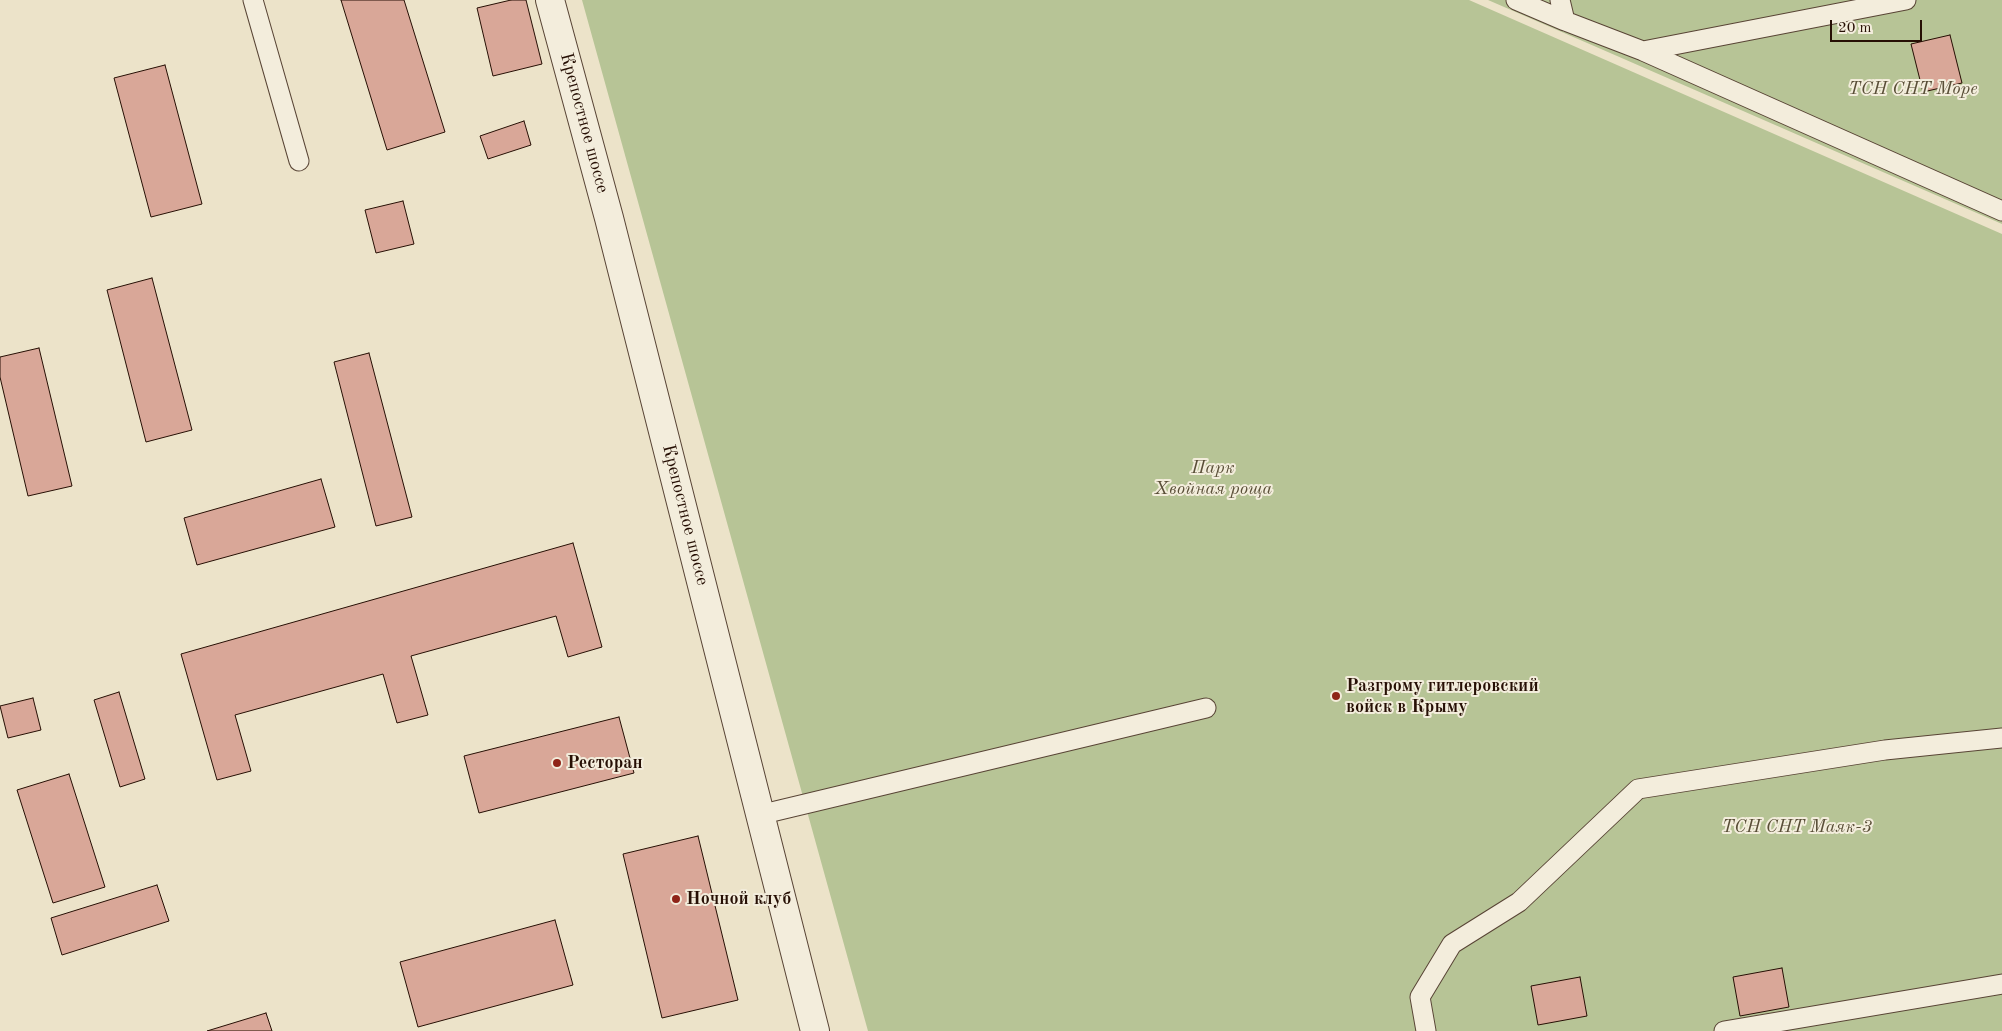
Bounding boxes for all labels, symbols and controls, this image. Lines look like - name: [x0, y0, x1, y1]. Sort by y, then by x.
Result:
- scale bar: [1832, 10, 1924, 42]
- text: 20 m: [1838, 21, 1872, 36]
- street label: Крепостное шоссе: [555, 50, 613, 196]
- park label: ТСН СНТ Море: [1848, 78, 1978, 100]
- street label: Крепостное шоссе: [657, 442, 713, 588]
- park label: Парк Хвойная роща: [1154, 457, 1272, 499]
- place label: Разгрому гитлеровский войск в Крыму: [1346, 675, 1539, 718]
- marker: Разгрому гитлеровский войск в Крыму: [1330, 690, 1342, 702]
- place label: Ресторан: [567, 752, 643, 774]
- marker: Ресторан: [551, 757, 563, 769]
- park label: ТСН СНТ Маяк-3: [1722, 816, 1872, 838]
- place label: Ночной клуб: [686, 888, 791, 910]
- marker: Ночной клуб: [670, 893, 682, 905]

